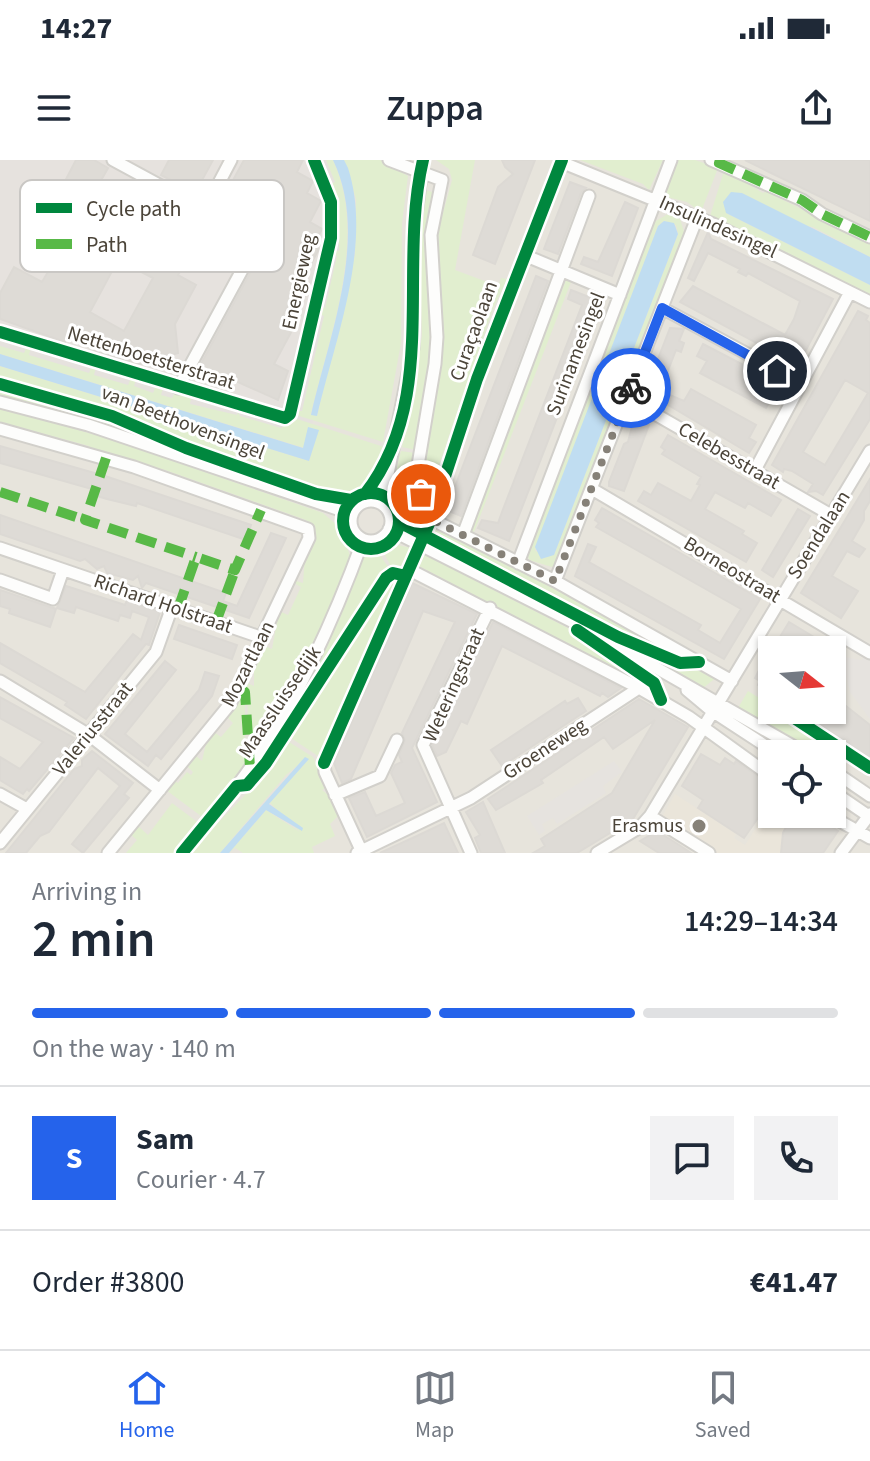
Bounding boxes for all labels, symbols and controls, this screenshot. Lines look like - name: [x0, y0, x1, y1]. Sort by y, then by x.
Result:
- text: 14:27: [40, 7, 112, 50]
- text: Zuppa: [386, 83, 484, 134]
- icon: menu: [32, 86, 76, 130]
- icon: share: [794, 86, 838, 130]
- legend: [20, 180, 284, 272]
- street label: Insulindesingel: [655, 188, 781, 266]
- text: Cycle path: [86, 193, 182, 225]
- text: Path: [86, 229, 128, 261]
- street label: Energieweg: [275, 232, 323, 332]
- street label: Curaçaolaan: [443, 277, 505, 385]
- street label: Surinamesingel: [540, 288, 612, 420]
- street label: Nettenboetsterstraat: [64, 319, 238, 397]
- pin: [743, 337, 811, 405]
- courier: [591, 348, 671, 428]
- icon: home: [755, 349, 799, 393]
- icon: bike: [609, 366, 653, 410]
- street label: van Beethovensingel: [97, 379, 269, 467]
- street label: Celebesstraat: [673, 415, 785, 497]
- pin: [387, 460, 455, 528]
- icon: bag: [399, 472, 443, 516]
- street label: Soendalaan: [781, 485, 857, 585]
- street label: Borneostraat: [678, 530, 786, 610]
- street label: Richard Holstraat: [90, 567, 236, 641]
- street label: Mozartlaan: [214, 616, 282, 712]
- street label: Weteringstraat: [416, 623, 492, 747]
- north arrow: [758, 636, 846, 724]
- map controls: [758, 636, 846, 828]
- street label: Maassluissedijk: [232, 640, 328, 764]
- street label: Valeriusstraat: [46, 676, 140, 782]
- street label: Groeneweg: [498, 711, 592, 787]
- button: locate: [758, 740, 846, 828]
- place label: Erasmus: [612, 812, 683, 840]
- marker: Erasmus: [690, 817, 708, 835]
- text: Arriving in: [32, 873, 142, 910]
- text: 14:29–14:34: [684, 900, 838, 943]
- text: 2 min: [32, 903, 156, 977]
- text: On the way · 140 m: [32, 1030, 236, 1067]
- button: chat: [650, 1116, 734, 1200]
- button: phone: [754, 1116, 838, 1200]
- text: Sam: [136, 1118, 194, 1161]
- text: S: [66, 1137, 82, 1180]
- text: Courier · 4.7: [136, 1161, 266, 1198]
- text: Order #3800: [32, 1261, 185, 1304]
- text: €41.47: [750, 1261, 838, 1304]
- tab: Home: [119, 1366, 174, 1446]
- tab: Map: [413, 1366, 457, 1446]
- tab: Saved: [695, 1366, 751, 1446]

